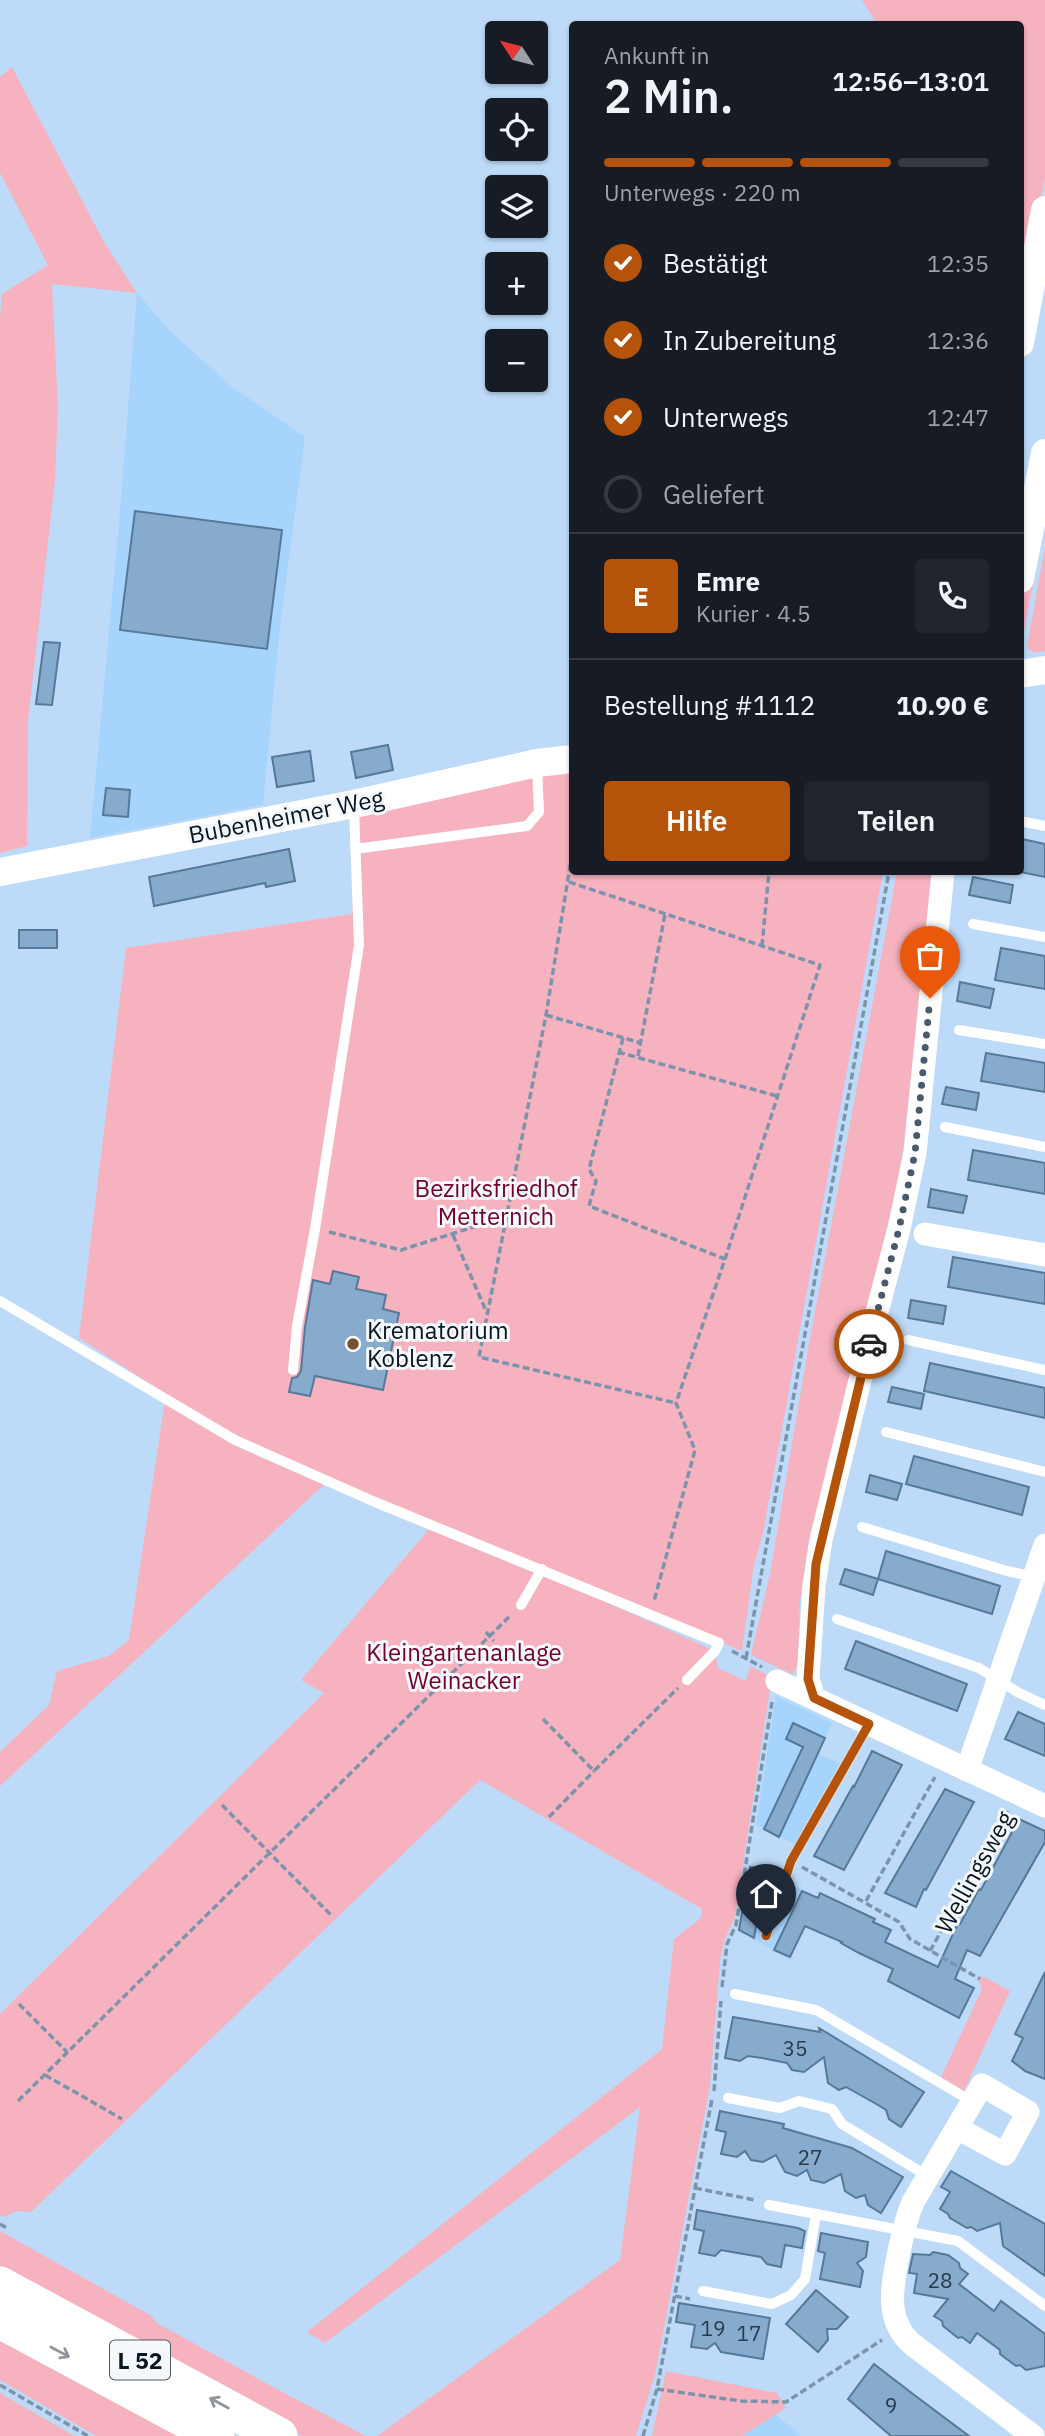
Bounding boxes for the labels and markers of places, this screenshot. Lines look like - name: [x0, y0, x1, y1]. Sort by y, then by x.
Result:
- pin: [900, 926, 960, 998]
- place label: Krematorium Koblenz: [367, 1314, 509, 1374]
- marker: Krematorium Koblenz: [345, 1336, 361, 1352]
- pin: [736, 1864, 796, 1936]

